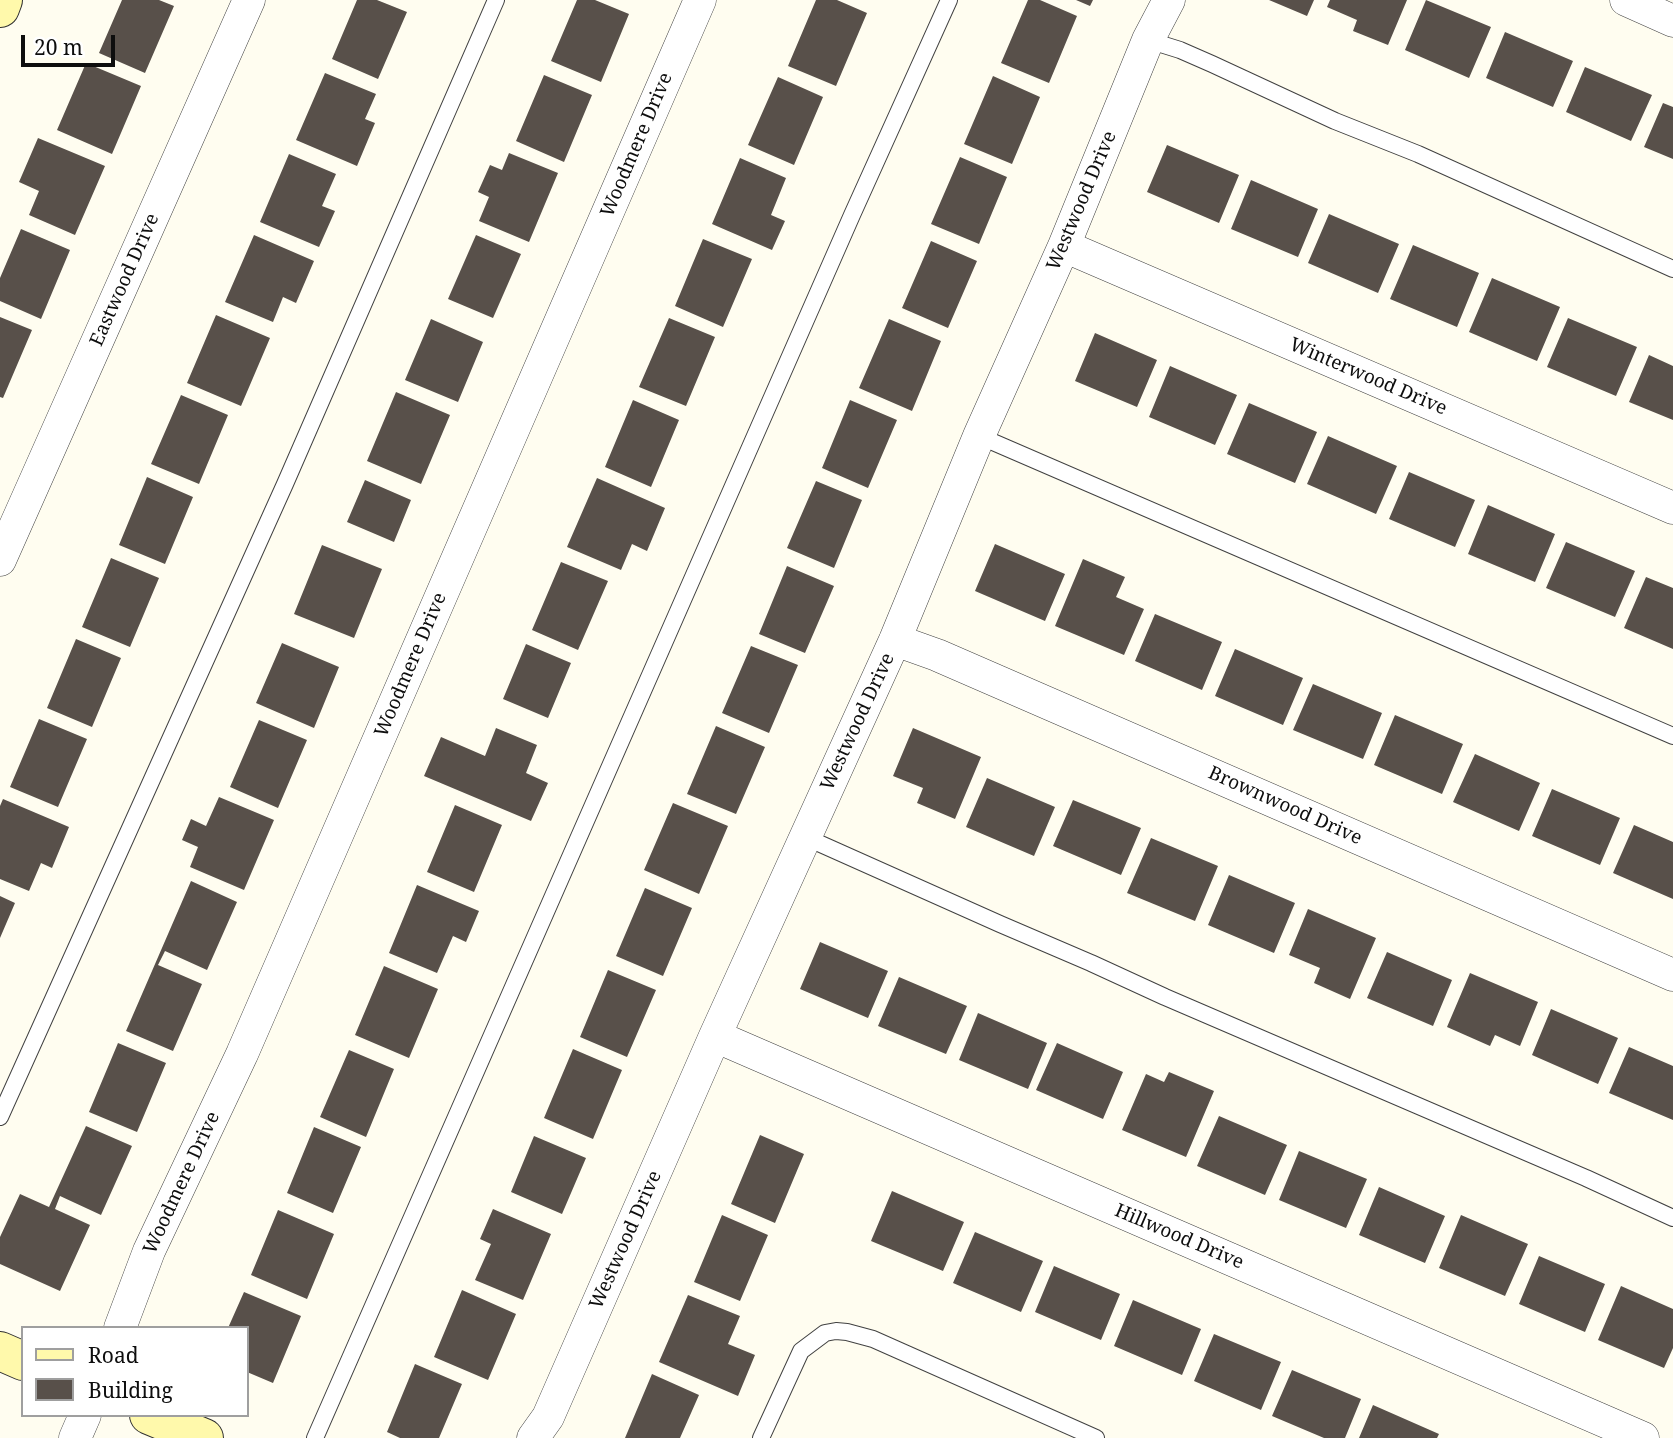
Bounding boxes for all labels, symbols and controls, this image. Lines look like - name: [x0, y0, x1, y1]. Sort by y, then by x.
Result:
- scale bar: [24, 21, 119, 65]
- text: 20 m: [34, 33, 83, 61]
- street label: Woodmere Drive: [596, 69, 678, 221]
- street label: Westwood Drive: [1042, 128, 1122, 274]
- street label: Eastwood Drive: [86, 210, 164, 350]
- street label: Winterwood Drive: [1286, 333, 1450, 421]
- street label: Woodmere Drive: [370, 589, 452, 741]
- street label: Westwood Drive: [816, 650, 900, 794]
- street label: Brownwood Drive: [1205, 762, 1365, 850]
- street label: Woodmere Drive: [139, 1108, 225, 1258]
- street label: Westwood Drive: [585, 1167, 667, 1313]
- street label: Hillwood Drive: [1111, 1200, 1247, 1274]
- legend: [21, 1326, 248, 1417]
- text: Road: [88, 1341, 139, 1369]
- text: Building: [88, 1376, 173, 1404]

